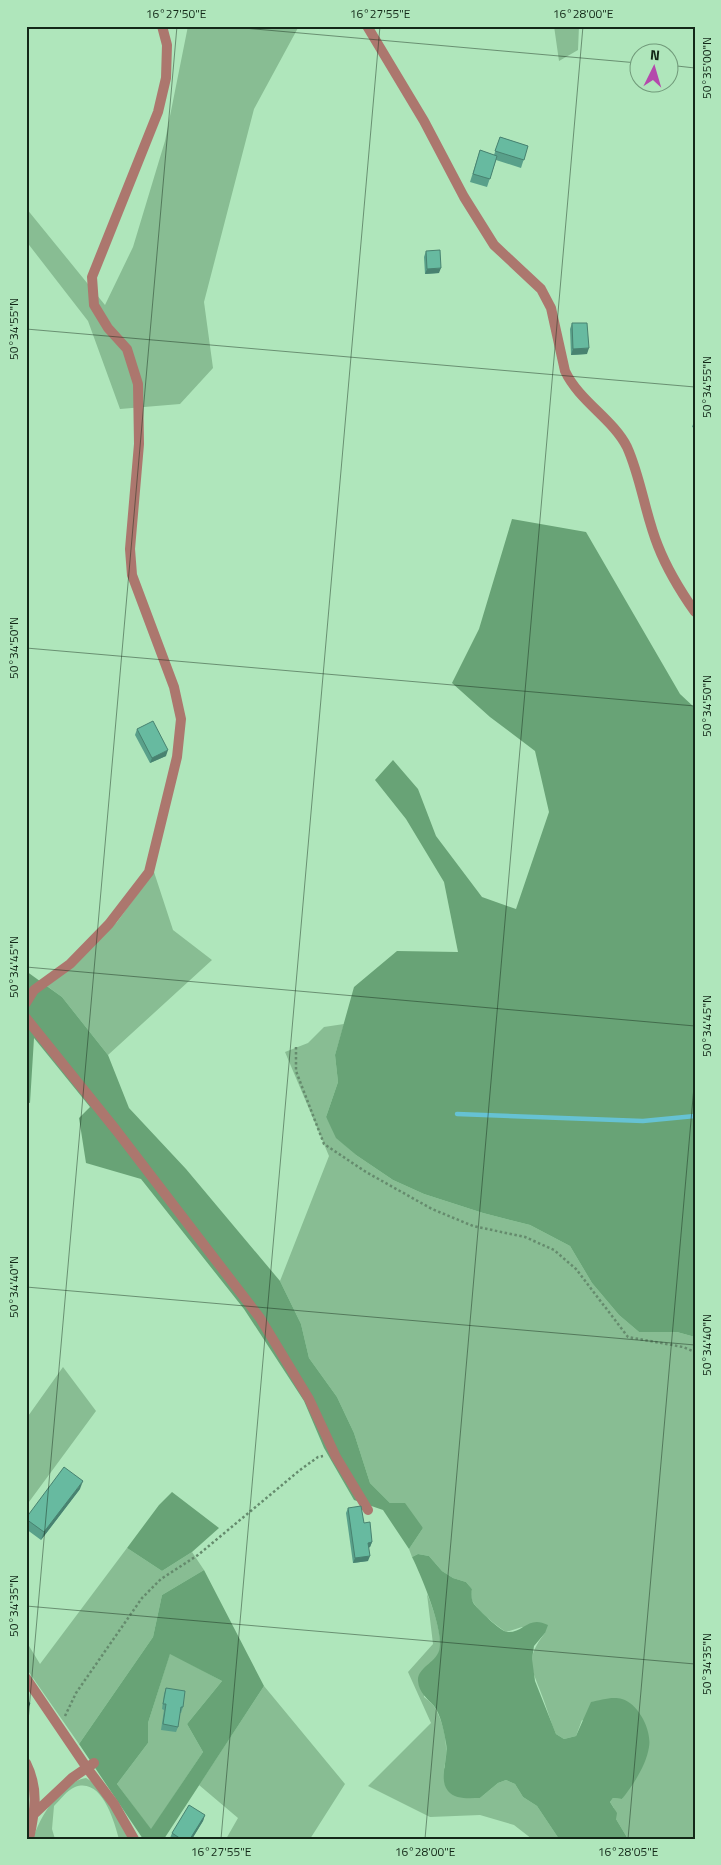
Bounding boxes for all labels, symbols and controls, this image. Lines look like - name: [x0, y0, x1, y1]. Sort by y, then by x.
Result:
- text: 16°27'50"E: [146, 4, 207, 23]
- text: 16°27'55"E: [350, 4, 411, 23]
- text: 16°28'00"E: [553, 4, 614, 23]
- text: 50°35'00"N: [697, 37, 716, 99]
- north arrow: [628, 42, 678, 92]
- text: N: [649, 44, 661, 65]
- text: 50°34'55"N: [4, 298, 23, 360]
- text: 50°34'55"N: [697, 356, 716, 418]
- text: 50°34'50"N: [4, 617, 23, 679]
- text: 50°34'50"N: [697, 675, 716, 737]
- text: 50°34'45"N: [4, 936, 23, 998]
- text: 50°34'45"N: [697, 995, 716, 1057]
- text: 50°34'40"N: [4, 1256, 23, 1318]
- text: 50°34'40"N: [697, 1314, 716, 1376]
- text: 50°34'35"N: [4, 1575, 23, 1637]
- text: 50°34'35"N: [697, 1633, 716, 1695]
- text: 16°27'55"E: [191, 1842, 252, 1861]
- text: 16°28'00"E: [395, 1842, 456, 1861]
- text: 16°28'05"E: [598, 1842, 659, 1861]

